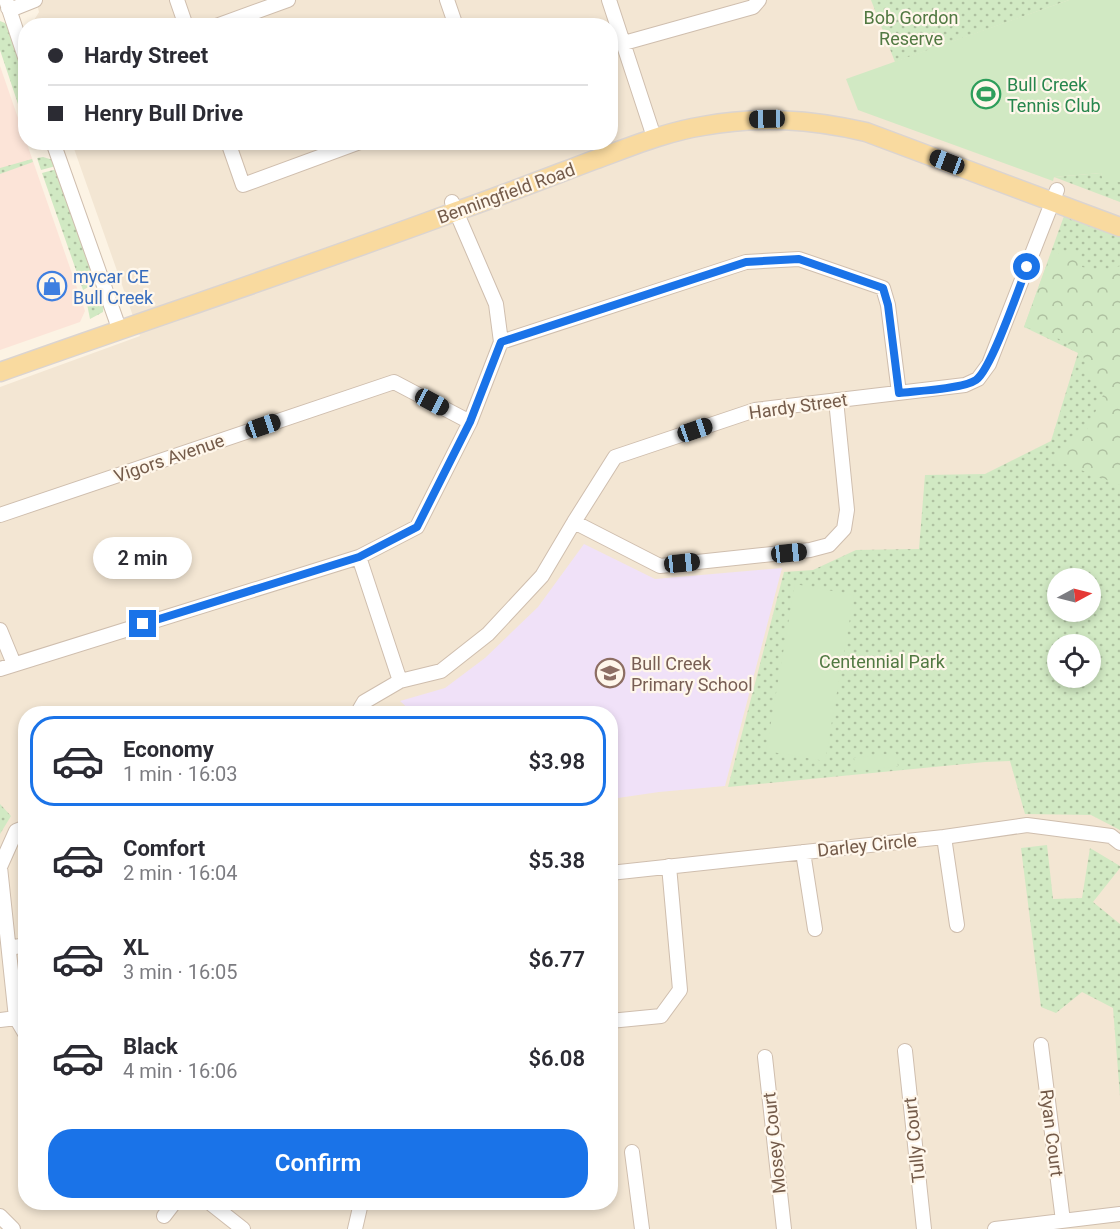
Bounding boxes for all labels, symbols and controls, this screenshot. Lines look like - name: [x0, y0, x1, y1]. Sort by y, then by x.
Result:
- park label: Bob Gordon Reserve: [864, 7, 958, 49]
- text: Hardy Street: [84, 43, 208, 68]
- place label: Bull Creek Tennis Club: [1007, 74, 1101, 116]
- sports icon: Bull Creek Tennis Club: [970, 78, 1002, 110]
- text: Henry Bull Drive: [84, 101, 243, 126]
- car: [749, 110, 785, 128]
- car: [927, 147, 967, 177]
- street label: Benningfield Road: [434, 158, 578, 228]
- route start: [1013, 253, 1040, 280]
- place label: mycar CE Bull Creek: [73, 266, 154, 308]
- shop icon: mycar CE Bull Creek: [36, 270, 68, 302]
- car: [412, 386, 452, 418]
- street label: Hardy Street: [747, 389, 849, 423]
- car: [243, 412, 283, 440]
- car: [675, 416, 715, 444]
- street label: Vigors Avenue: [111, 429, 227, 487]
- callout: 2 min: [94, 537, 192, 579]
- car: [770, 542, 808, 564]
- text: 2 min: [117, 546, 168, 570]
- car: [663, 552, 701, 574]
- north arrow: [1047, 568, 1101, 622]
- map controls: [1047, 568, 1101, 688]
- route end: [129, 610, 156, 637]
- button: locate: [1047, 634, 1101, 688]
- park label: Centennial Park: [819, 651, 946, 672]
- place label: Bull Creek Primary School: [631, 653, 753, 695]
- school or university icon: Bull Creek Primary School: [594, 657, 626, 689]
- icon: car: [51, 734, 105, 788]
- text: Economy: [123, 737, 214, 762]
- text: $3.98: [528, 749, 585, 774]
- text: 1 min · 16:03: [123, 762, 238, 786]
- street label: Darley Circle: [816, 829, 918, 861]
- icon: car: [51, 833, 105, 887]
- text: Comfort: [123, 836, 205, 861]
- text: $5.38: [528, 848, 585, 873]
- text: 2 min · 16:04: [123, 861, 238, 885]
- icon: car: [51, 932, 105, 986]
- text: XL: [123, 935, 149, 960]
- text: $6.77: [528, 947, 585, 972]
- text: 3 min · 16:05: [123, 960, 238, 984]
- icon: car: [51, 1031, 105, 1085]
- text: Black: [123, 1034, 178, 1059]
- text: $6.08: [528, 1046, 585, 1071]
- text: 4 min · 16:06: [123, 1059, 238, 1083]
- street label: Ryan Court: [1036, 1088, 1068, 1178]
- street label: Mosey Court: [758, 1091, 790, 1195]
- street label: Tully Court: [899, 1096, 929, 1184]
- button: Confirm: [48, 1129, 588, 1198]

